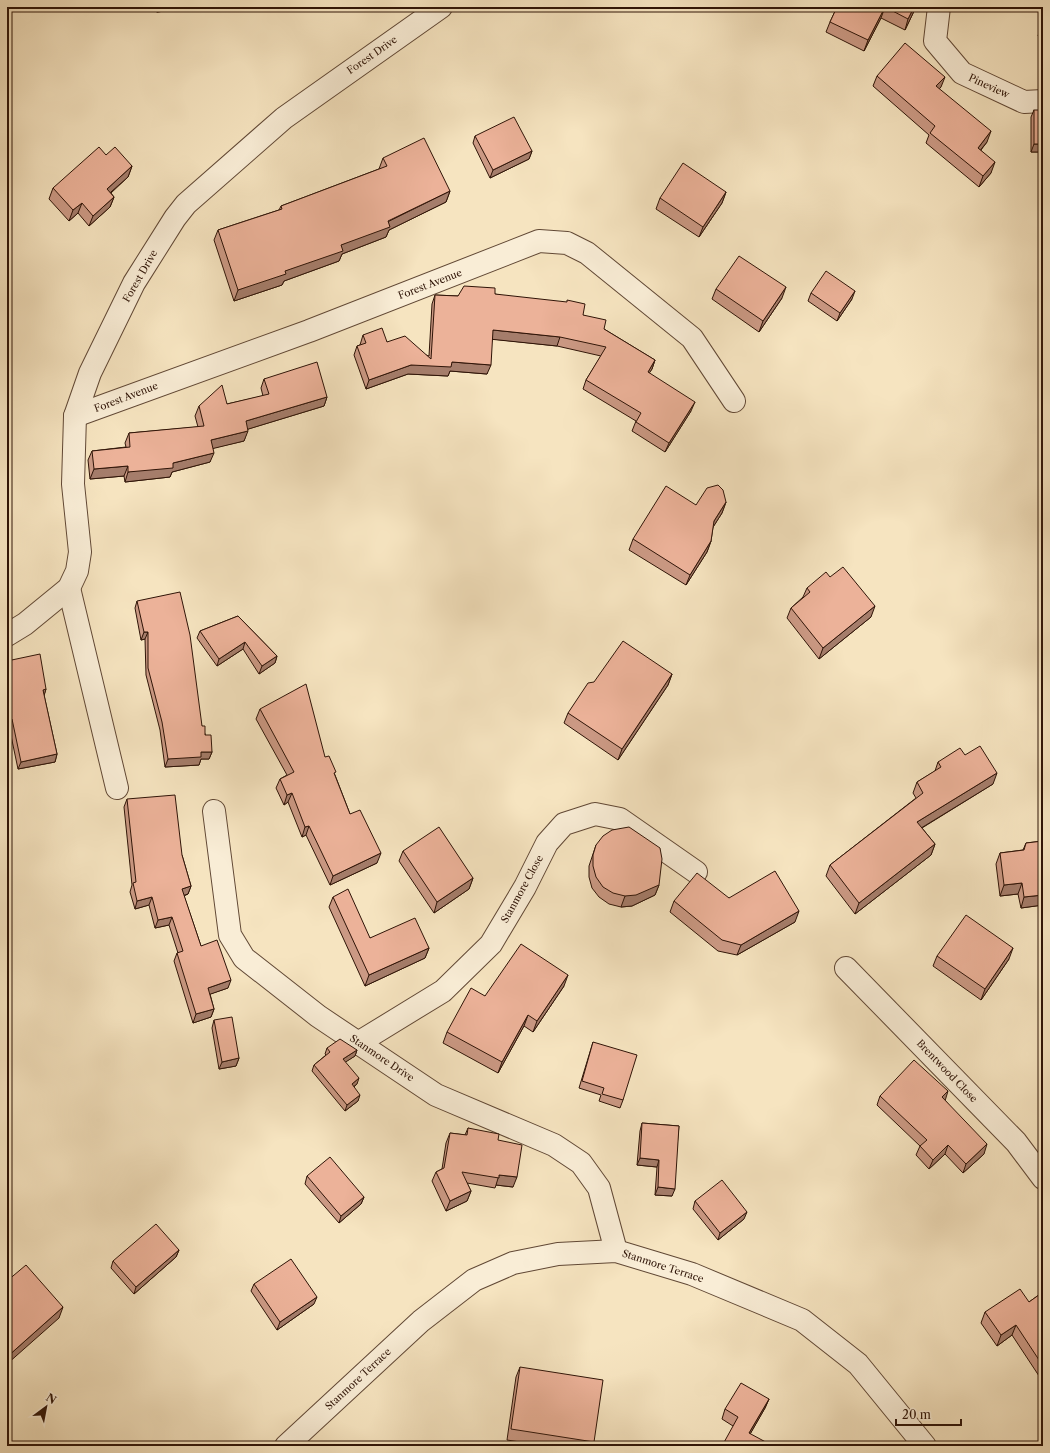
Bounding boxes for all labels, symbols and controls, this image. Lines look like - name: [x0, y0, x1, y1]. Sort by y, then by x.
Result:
- street label: Forest Drive: [344, 33, 400, 77]
- street label: Pineview: [967, 71, 1012, 101]
- street label: Forest Drive: [120, 247, 160, 305]
- street label: Forest Avenue: [396, 266, 464, 302]
- street label: Forest Avenue: [92, 379, 160, 415]
- street label: Stanmore Close: [498, 852, 546, 925]
- street label: Stanmore Drive: [347, 1032, 417, 1085]
- street label: Brentwood Close: [914, 1037, 981, 1105]
- street label: Stanmore Terrace: [620, 1247, 706, 1285]
- street label: Stanmore Terrace: [322, 1345, 394, 1413]
- north arrow: [26, 1387, 66, 1427]
- text: N: [44, 1390, 59, 1407]
- scale bar: [896, 1401, 961, 1427]
- text: 20 m: [902, 1407, 931, 1422]

